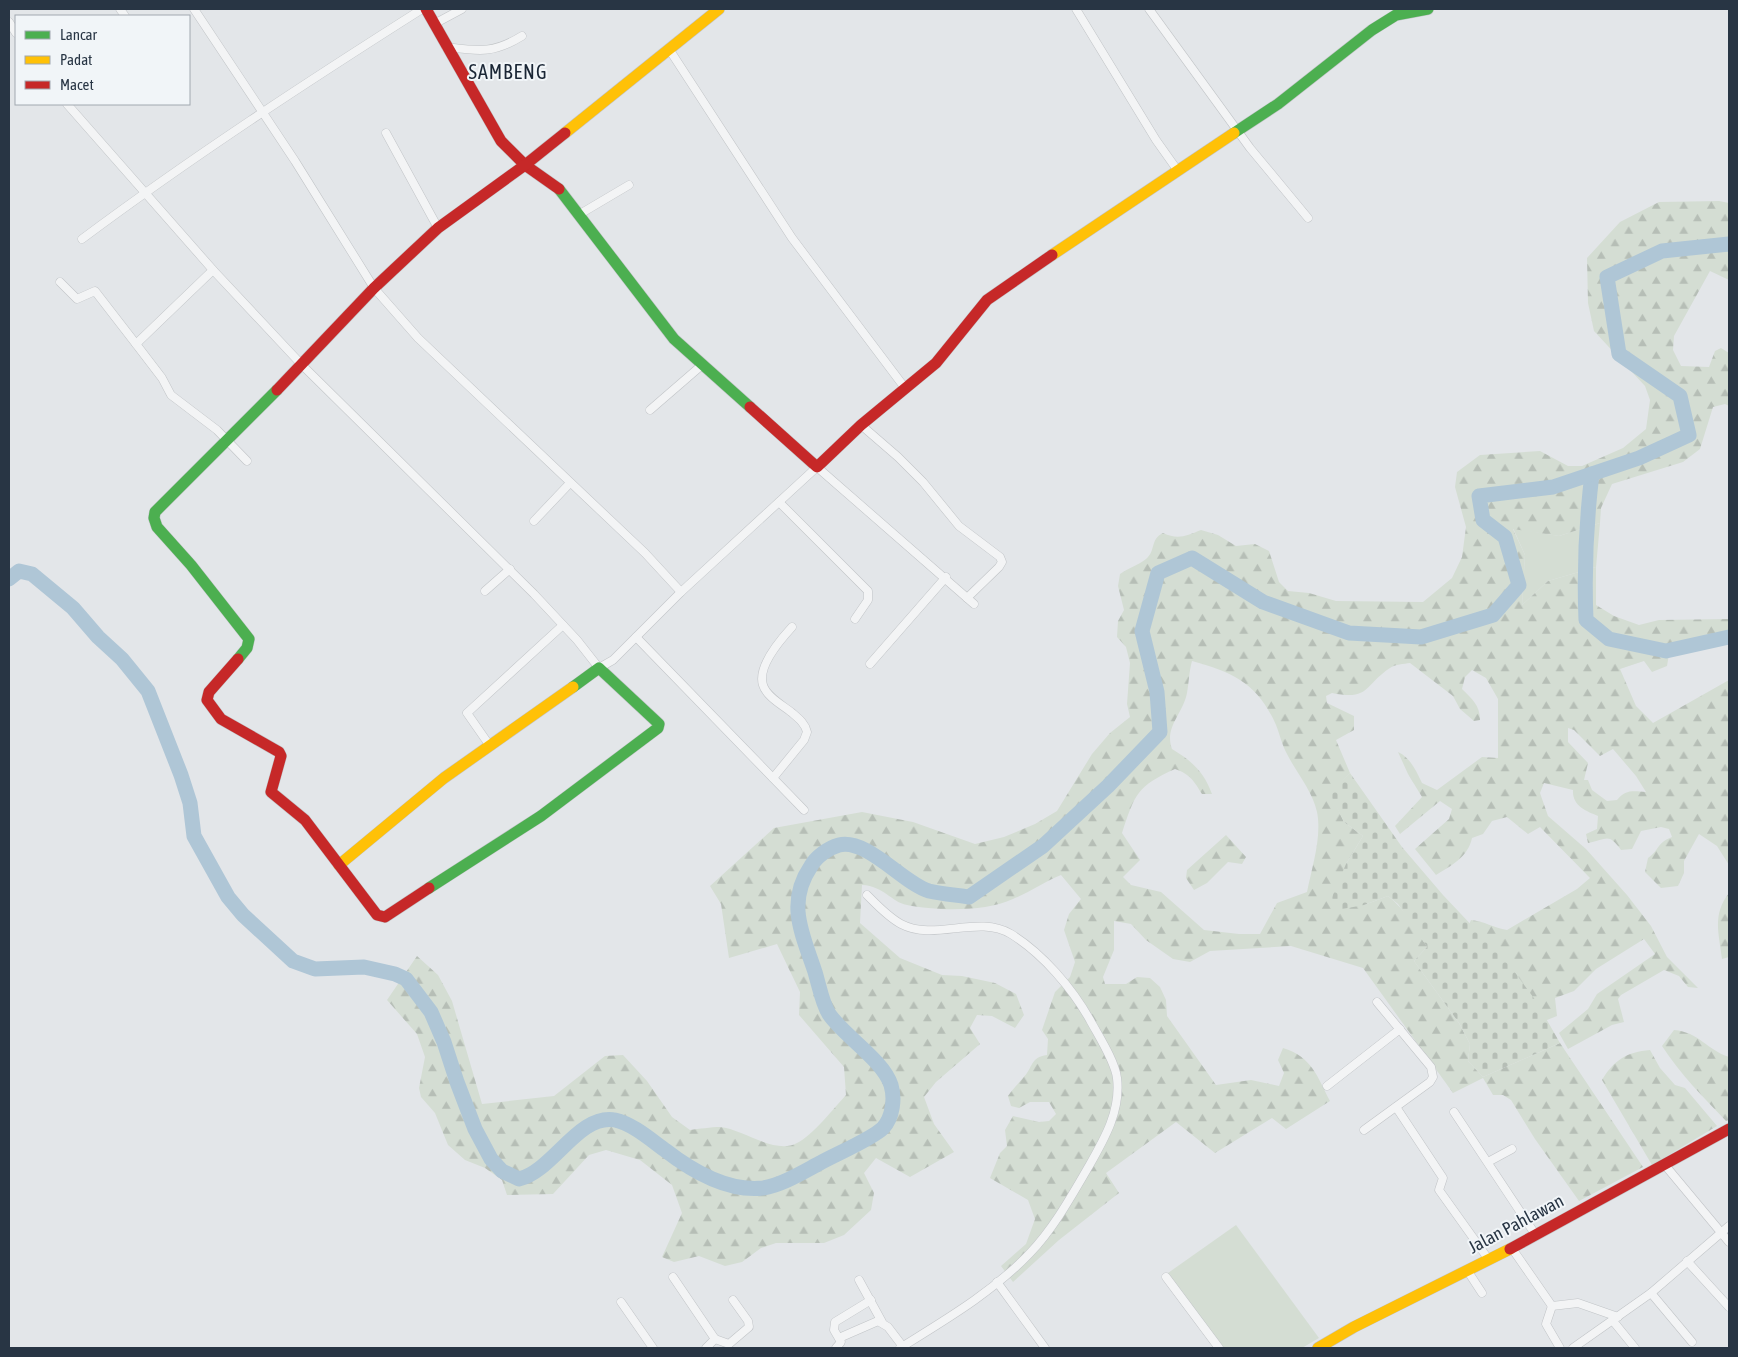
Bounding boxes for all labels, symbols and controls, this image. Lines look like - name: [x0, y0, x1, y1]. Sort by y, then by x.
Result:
- legend: [15, 15, 190, 105]
- text: Lancar: [60, 26, 98, 43]
- text: Padat: [60, 51, 92, 68]
- district label: SAMBENG: [469, 60, 548, 83]
- text: Macet: [60, 76, 94, 93]
- street label: Jalan Pahlawan: [1465, 1190, 1567, 1257]

